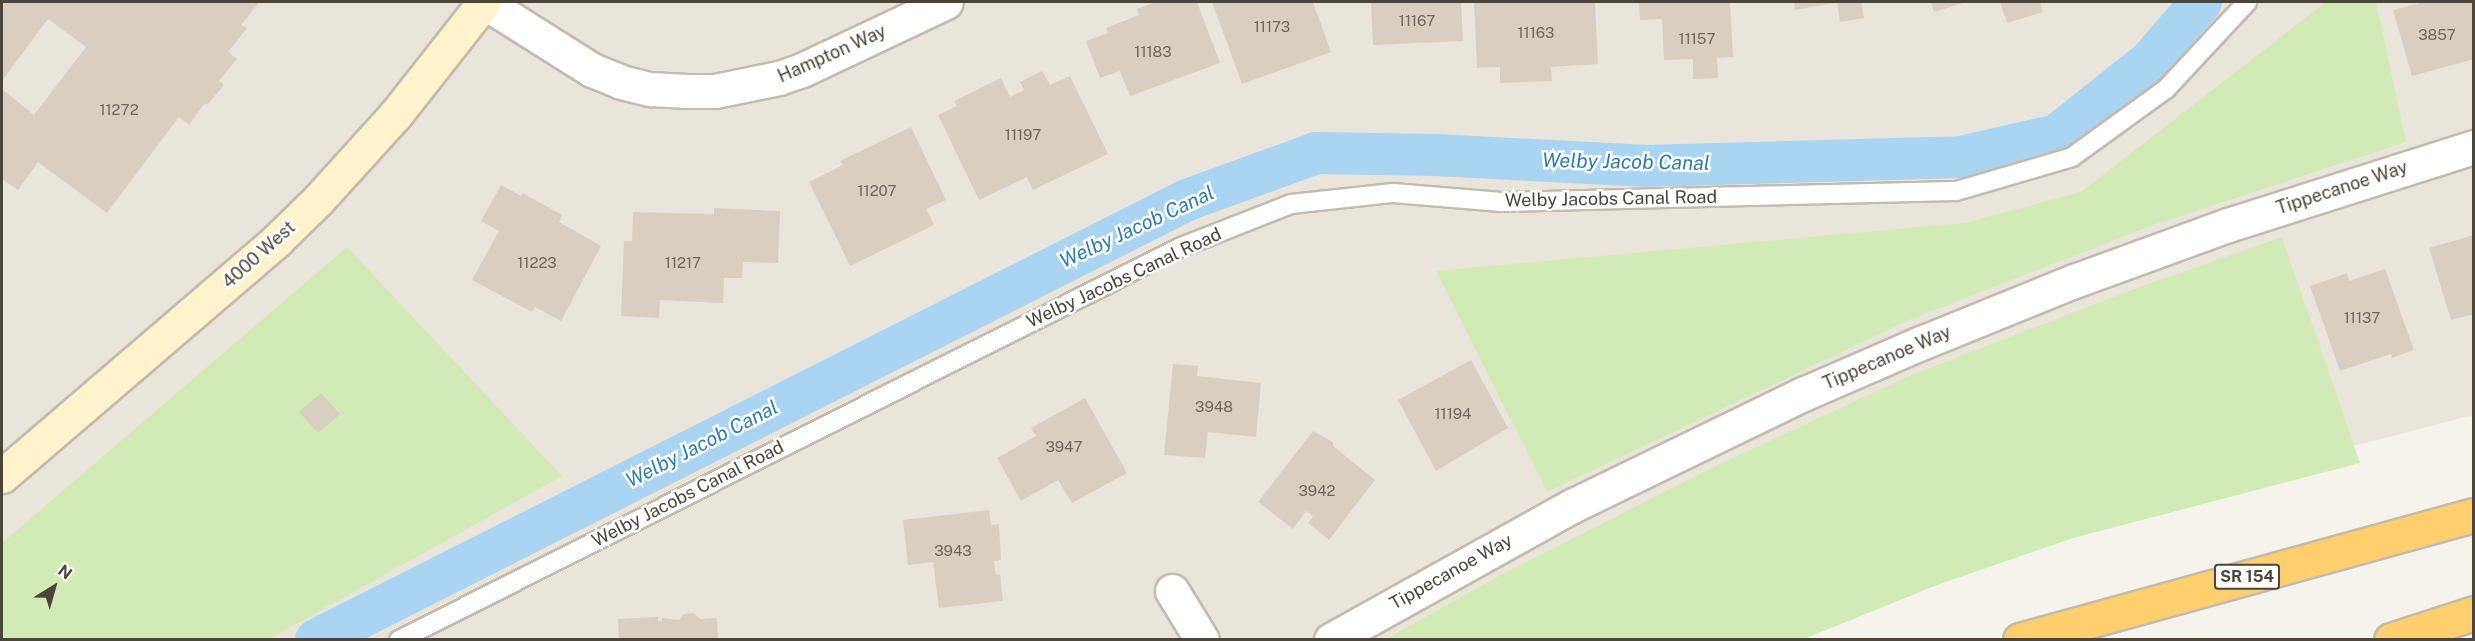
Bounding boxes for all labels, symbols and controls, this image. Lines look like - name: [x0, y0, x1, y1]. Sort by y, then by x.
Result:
- house number: 11167: [1399, 12, 1435, 30]
- house number: 11173: [1254, 18, 1290, 36]
- street label: Hampton Way: [774, 20, 890, 88]
- house number: 11163: [1517, 24, 1555, 42]
- house number: 3857: [2418, 26, 2456, 44]
- house number: 11157: [1679, 30, 1715, 48]
- house number: 11183: [1134, 43, 1172, 61]
- house number: 11272: [99, 101, 139, 119]
- house number: 11197: [1005, 126, 1041, 144]
- water label: Welby Jacob Canal: [1542, 149, 1710, 175]
- street label: Tippecanoe Way: [2273, 157, 2411, 219]
- water label: Welby Jacob Canal: [1056, 181, 1218, 273]
- house number: 11207: [857, 182, 897, 200]
- street label: Welby Jacobs Canal Road: [1505, 186, 1717, 212]
- street label: 4000 West: [218, 217, 300, 293]
- street label: Welby Jacobs Canal Road: [1023, 223, 1225, 333]
- house number: 11223: [517, 254, 557, 272]
- house number: 11217: [665, 254, 701, 272]
- house number: 11137: [2344, 309, 2380, 327]
- street label: Tippecanoe Way: [1820, 321, 1954, 395]
- water label: Welby Jacob Canal: [622, 395, 782, 493]
- house number: 3948: [1195, 398, 1233, 416]
- house number: 11194: [1434, 405, 1472, 423]
- street label: Welby Jacobs Canal Road: [588, 436, 788, 552]
- house number: 3947: [1045, 438, 1083, 456]
- house number: 3942: [1298, 482, 1336, 500]
- street label: Tippecanoe Way: [1386, 529, 1516, 615]
- house number: 3943: [934, 542, 972, 560]
- north arrow: [24, 557, 84, 617]
- text: N: [54, 561, 76, 584]
- road number: SR 154: [2214, 564, 2280, 590]

